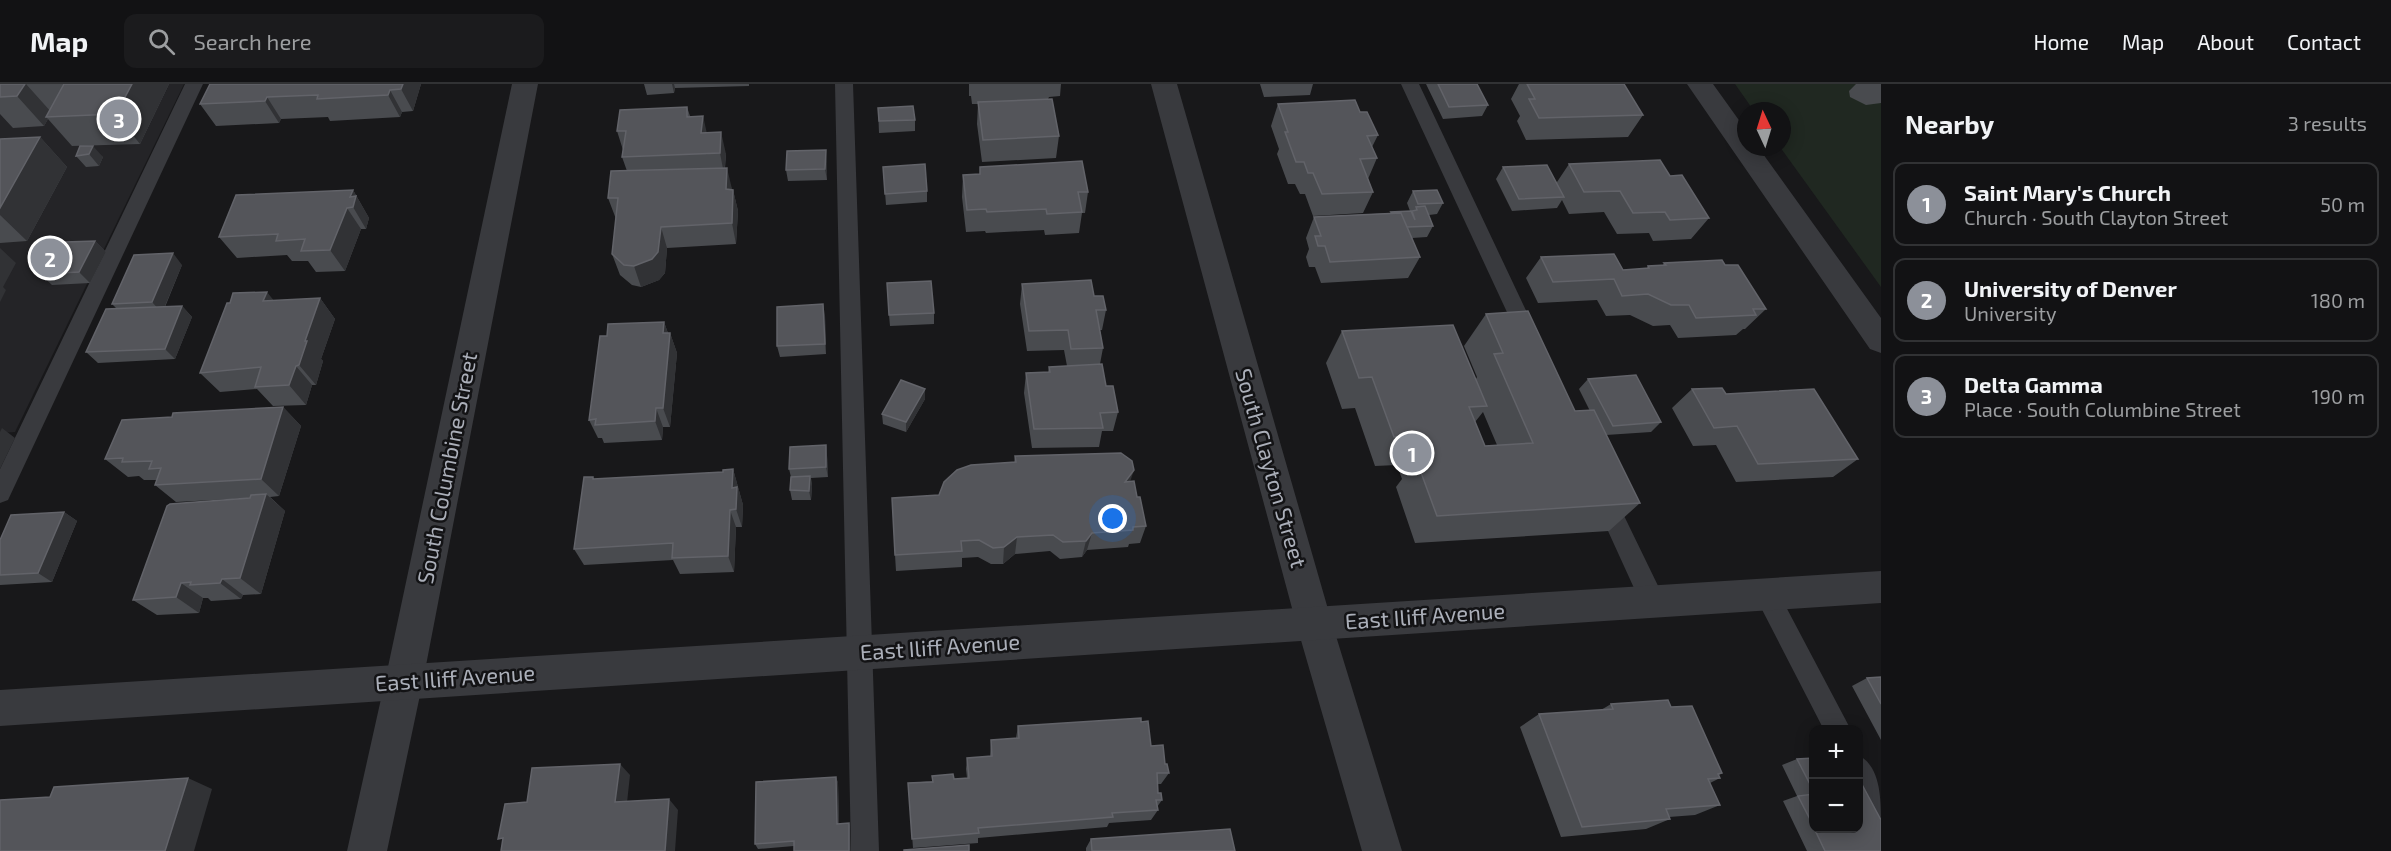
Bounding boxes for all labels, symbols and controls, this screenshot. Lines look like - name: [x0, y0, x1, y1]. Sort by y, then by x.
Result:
- search box: [124, 14, 544, 68]
- text: Map: [30, 24, 88, 58]
- icon: search: [145, 25, 178, 58]
- text: Search here: [193, 28, 312, 54]
- text: Home: [2033, 29, 2089, 54]
- text: Map: [2122, 29, 2164, 54]
- text: About: [2197, 29, 2254, 54]
- text: Contact: [2287, 29, 2361, 54]
- pin: 3: [100, 96, 138, 141]
- north arrow: [1737, 102, 1791, 156]
- text: Nearby: [1905, 108, 1994, 139]
- text: 3 results: [2288, 111, 2367, 135]
- text: Saint Mary's Church: [1964, 179, 2171, 205]
- text: 1: [1922, 192, 1931, 216]
- text: 50 m: [2320, 192, 2365, 216]
- text: Church · South Clayton Street: [1964, 205, 2228, 229]
- pin: 2: [31, 236, 70, 280]
- text: University of Denver: [1964, 275, 2177, 301]
- text: 2: [1921, 288, 1932, 312]
- text: 180 m: [2311, 288, 2365, 312]
- text: University: [1964, 301, 2056, 325]
- street label: South Columbine Street: [411, 350, 481, 586]
- street label: South Clayton Street: [1231, 365, 1313, 570]
- text: Delta Gamma: [1964, 371, 2103, 397]
- text: 3: [1921, 384, 1932, 408]
- text: 190 m: [2312, 384, 2365, 408]
- text: Place · South Columbine Street: [1964, 397, 2241, 421]
- pin: 1: [1392, 430, 1432, 476]
- your location: [1098, 504, 1127, 533]
- street label: East Iliff Avenue: [1344, 596, 1506, 634]
- street label: East Iliff Avenue: [859, 627, 1021, 665]
- street label: East Iliff Avenue: [374, 658, 536, 696]
- map controls: [1809, 725, 1863, 833]
- button: +: [1809, 725, 1863, 779]
- button: −: [1809, 779, 1863, 833]

